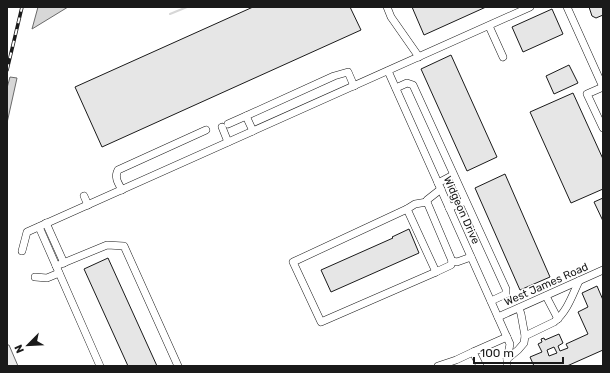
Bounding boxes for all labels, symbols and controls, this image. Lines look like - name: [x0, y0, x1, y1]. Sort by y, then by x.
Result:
- street label: Widgeon Drive: [441, 174, 482, 246]
- street label: West James Road: [502, 260, 590, 309]
- north arrow: [8, 325, 48, 365]
- scale bar: [474, 339, 563, 365]
- text: N: [12, 343, 27, 355]
- text: 100 m: [480, 346, 514, 360]

